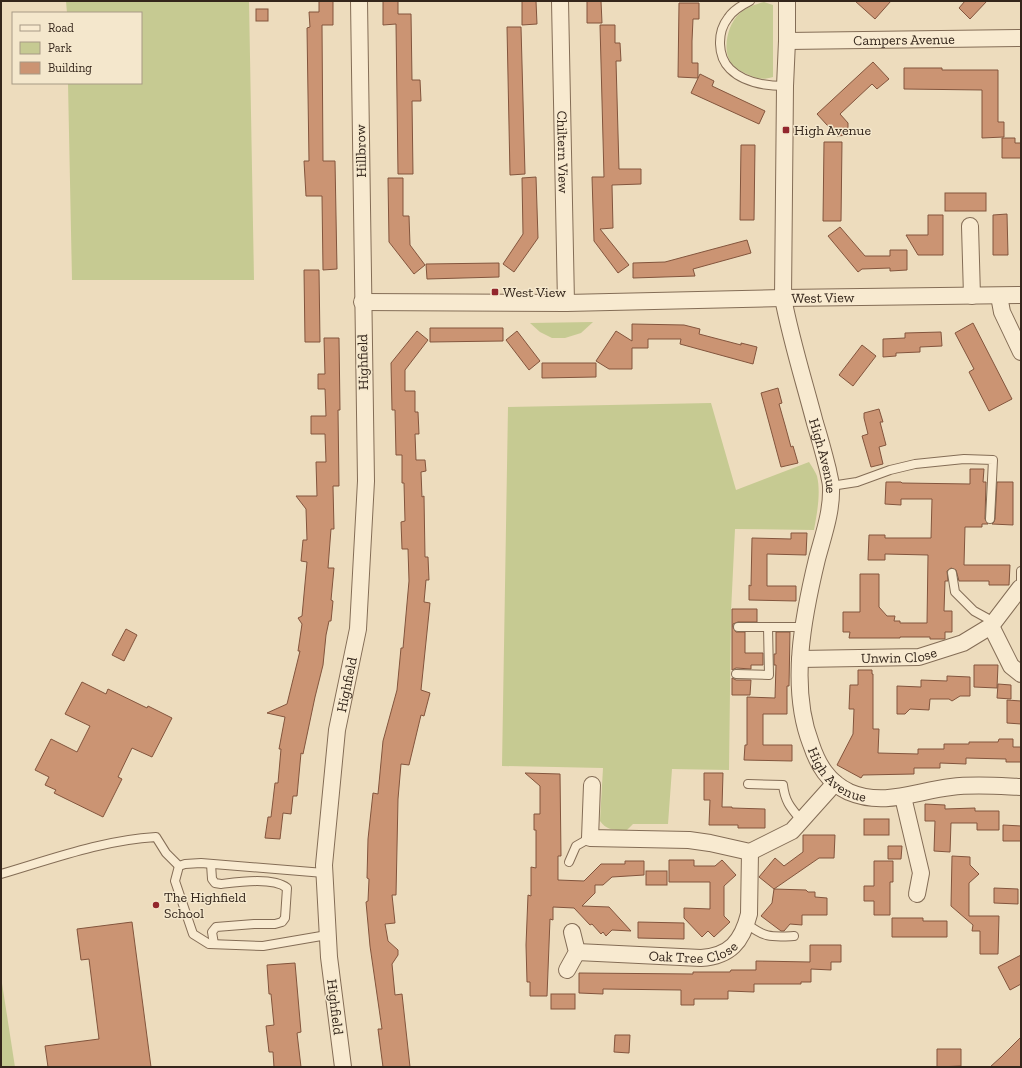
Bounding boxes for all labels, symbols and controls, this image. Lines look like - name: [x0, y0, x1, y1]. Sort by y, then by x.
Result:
- legend: [12, 12, 142, 84]
- text: Road: [48, 21, 74, 35]
- street label: Campers Avenue: [853, 30, 955, 49]
- text: Park: [48, 41, 73, 55]
- text: Building: [48, 61, 92, 75]
- street label: Chiltern View: [554, 110, 572, 194]
- place label: High Avenue: [794, 122, 871, 139]
- street label: Hillbrow: [352, 124, 370, 178]
- marker: High Avenue: [781, 125, 791, 135]
- place label: West View: [503, 284, 566, 301]
- marker: West View: [490, 287, 500, 297]
- street label: West View: [791, 289, 855, 306]
- street label: Highfield: [354, 334, 372, 390]
- street label: High Avenue: [806, 416, 840, 494]
- street label: Unwin Close: [861, 643, 939, 666]
- street label: Highfield: [332, 655, 361, 714]
- street label: High Avenue: [804, 745, 868, 806]
- place label: The Highfield School: [164, 889, 247, 922]
- marker: The Highfield School: [151, 900, 161, 910]
- street label: Oak Tree Close: [648, 937, 742, 967]
- street label: Highfield: [323, 978, 347, 1036]

